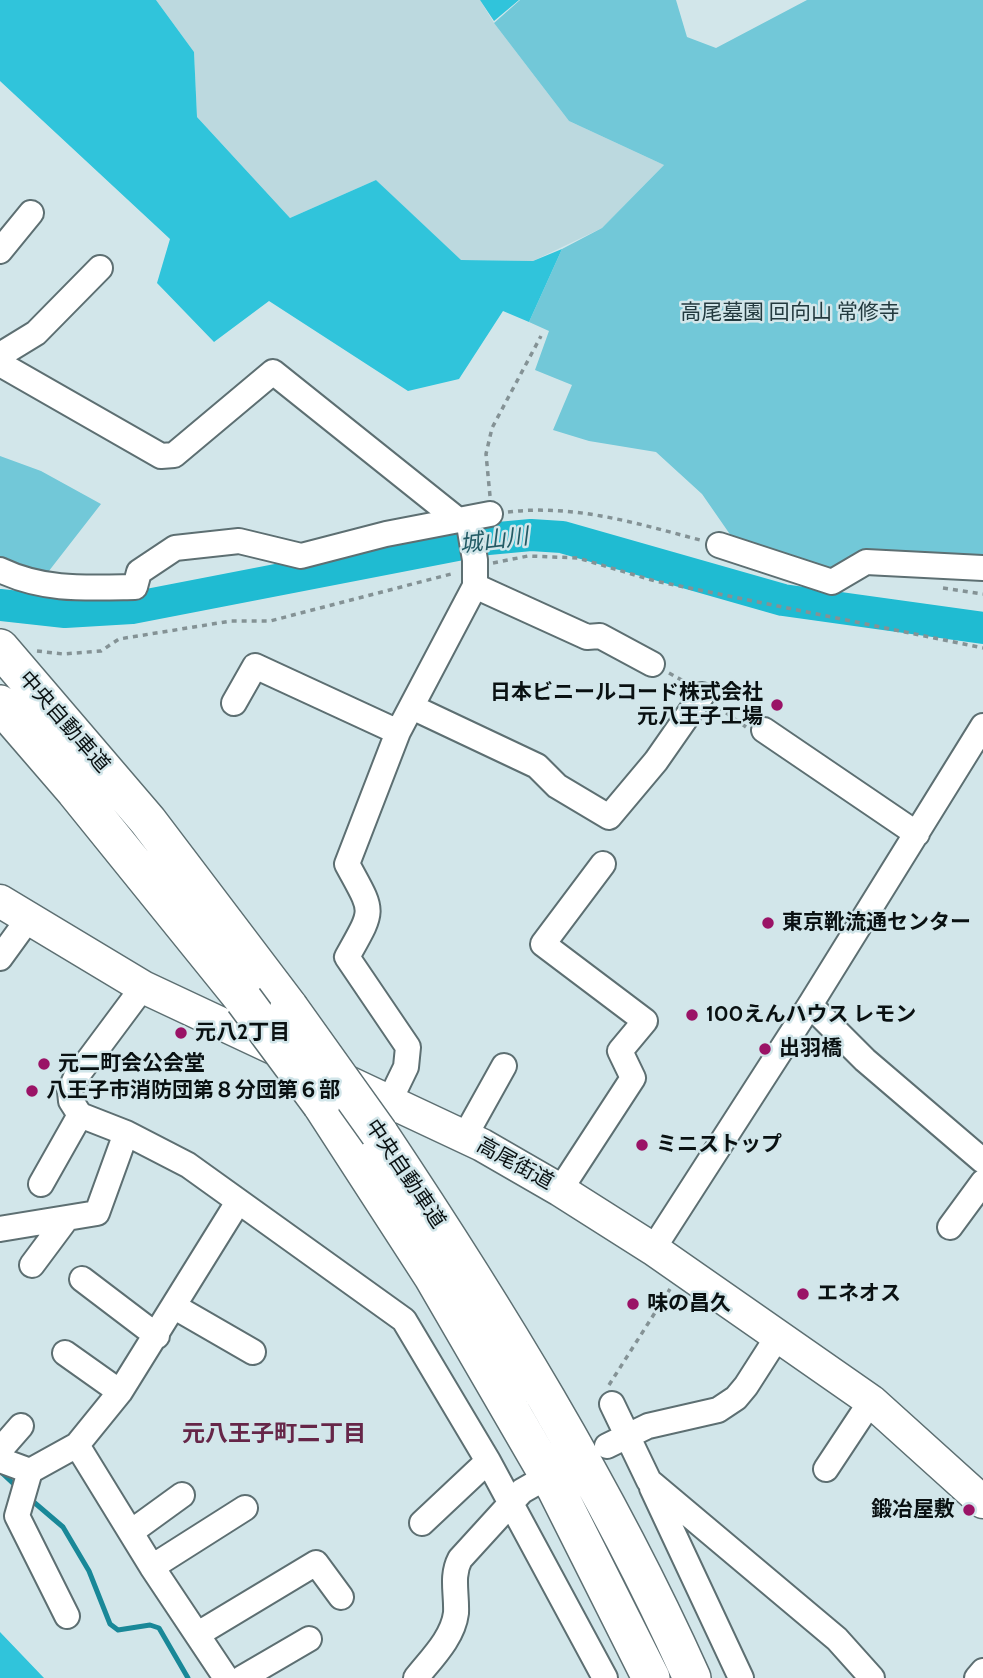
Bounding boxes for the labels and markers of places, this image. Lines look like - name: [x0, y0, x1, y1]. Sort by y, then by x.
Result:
- place label: 日本ビニールコード株式会社 元八王子工場: [490, 680, 763, 730]
- marker: 日本ビニールコード株式会社 元八王子工場: [769, 697, 785, 713]
- place label: 東京靴流通センター: [782, 910, 971, 936]
- marker: 東京靴流通センター: [760, 915, 776, 931]
- place label: 100えんハウス レモン: [706, 1002, 916, 1028]
- marker: 100えんハウス レモン: [684, 1007, 700, 1023]
- place label: 元八2丁目: [195, 1020, 290, 1046]
- marker: 元八2丁目: [173, 1025, 189, 1041]
- place label: 出羽橋: [779, 1036, 842, 1062]
- marker: 出羽橋: [757, 1041, 773, 1057]
- place label: 元二町会公会堂: [58, 1051, 205, 1077]
- marker: 元二町会公会堂: [36, 1056, 52, 1072]
- place label: 八王子市消防団第８分団第６部: [46, 1078, 340, 1104]
- marker: 八王子市消防団第８分団第６部: [24, 1083, 40, 1099]
- place label: ミニストップ: [656, 1132, 782, 1158]
- marker: ミニストップ: [634, 1137, 650, 1153]
- place label: エネオス: [817, 1281, 901, 1307]
- marker: エネオス: [795, 1286, 811, 1302]
- place label: 味の昌久: [647, 1291, 731, 1317]
- marker: 味の昌久: [625, 1296, 641, 1312]
- place label: 鍛冶屋敷: [871, 1497, 955, 1523]
- marker: 鍛冶屋敷: [961, 1502, 977, 1518]

